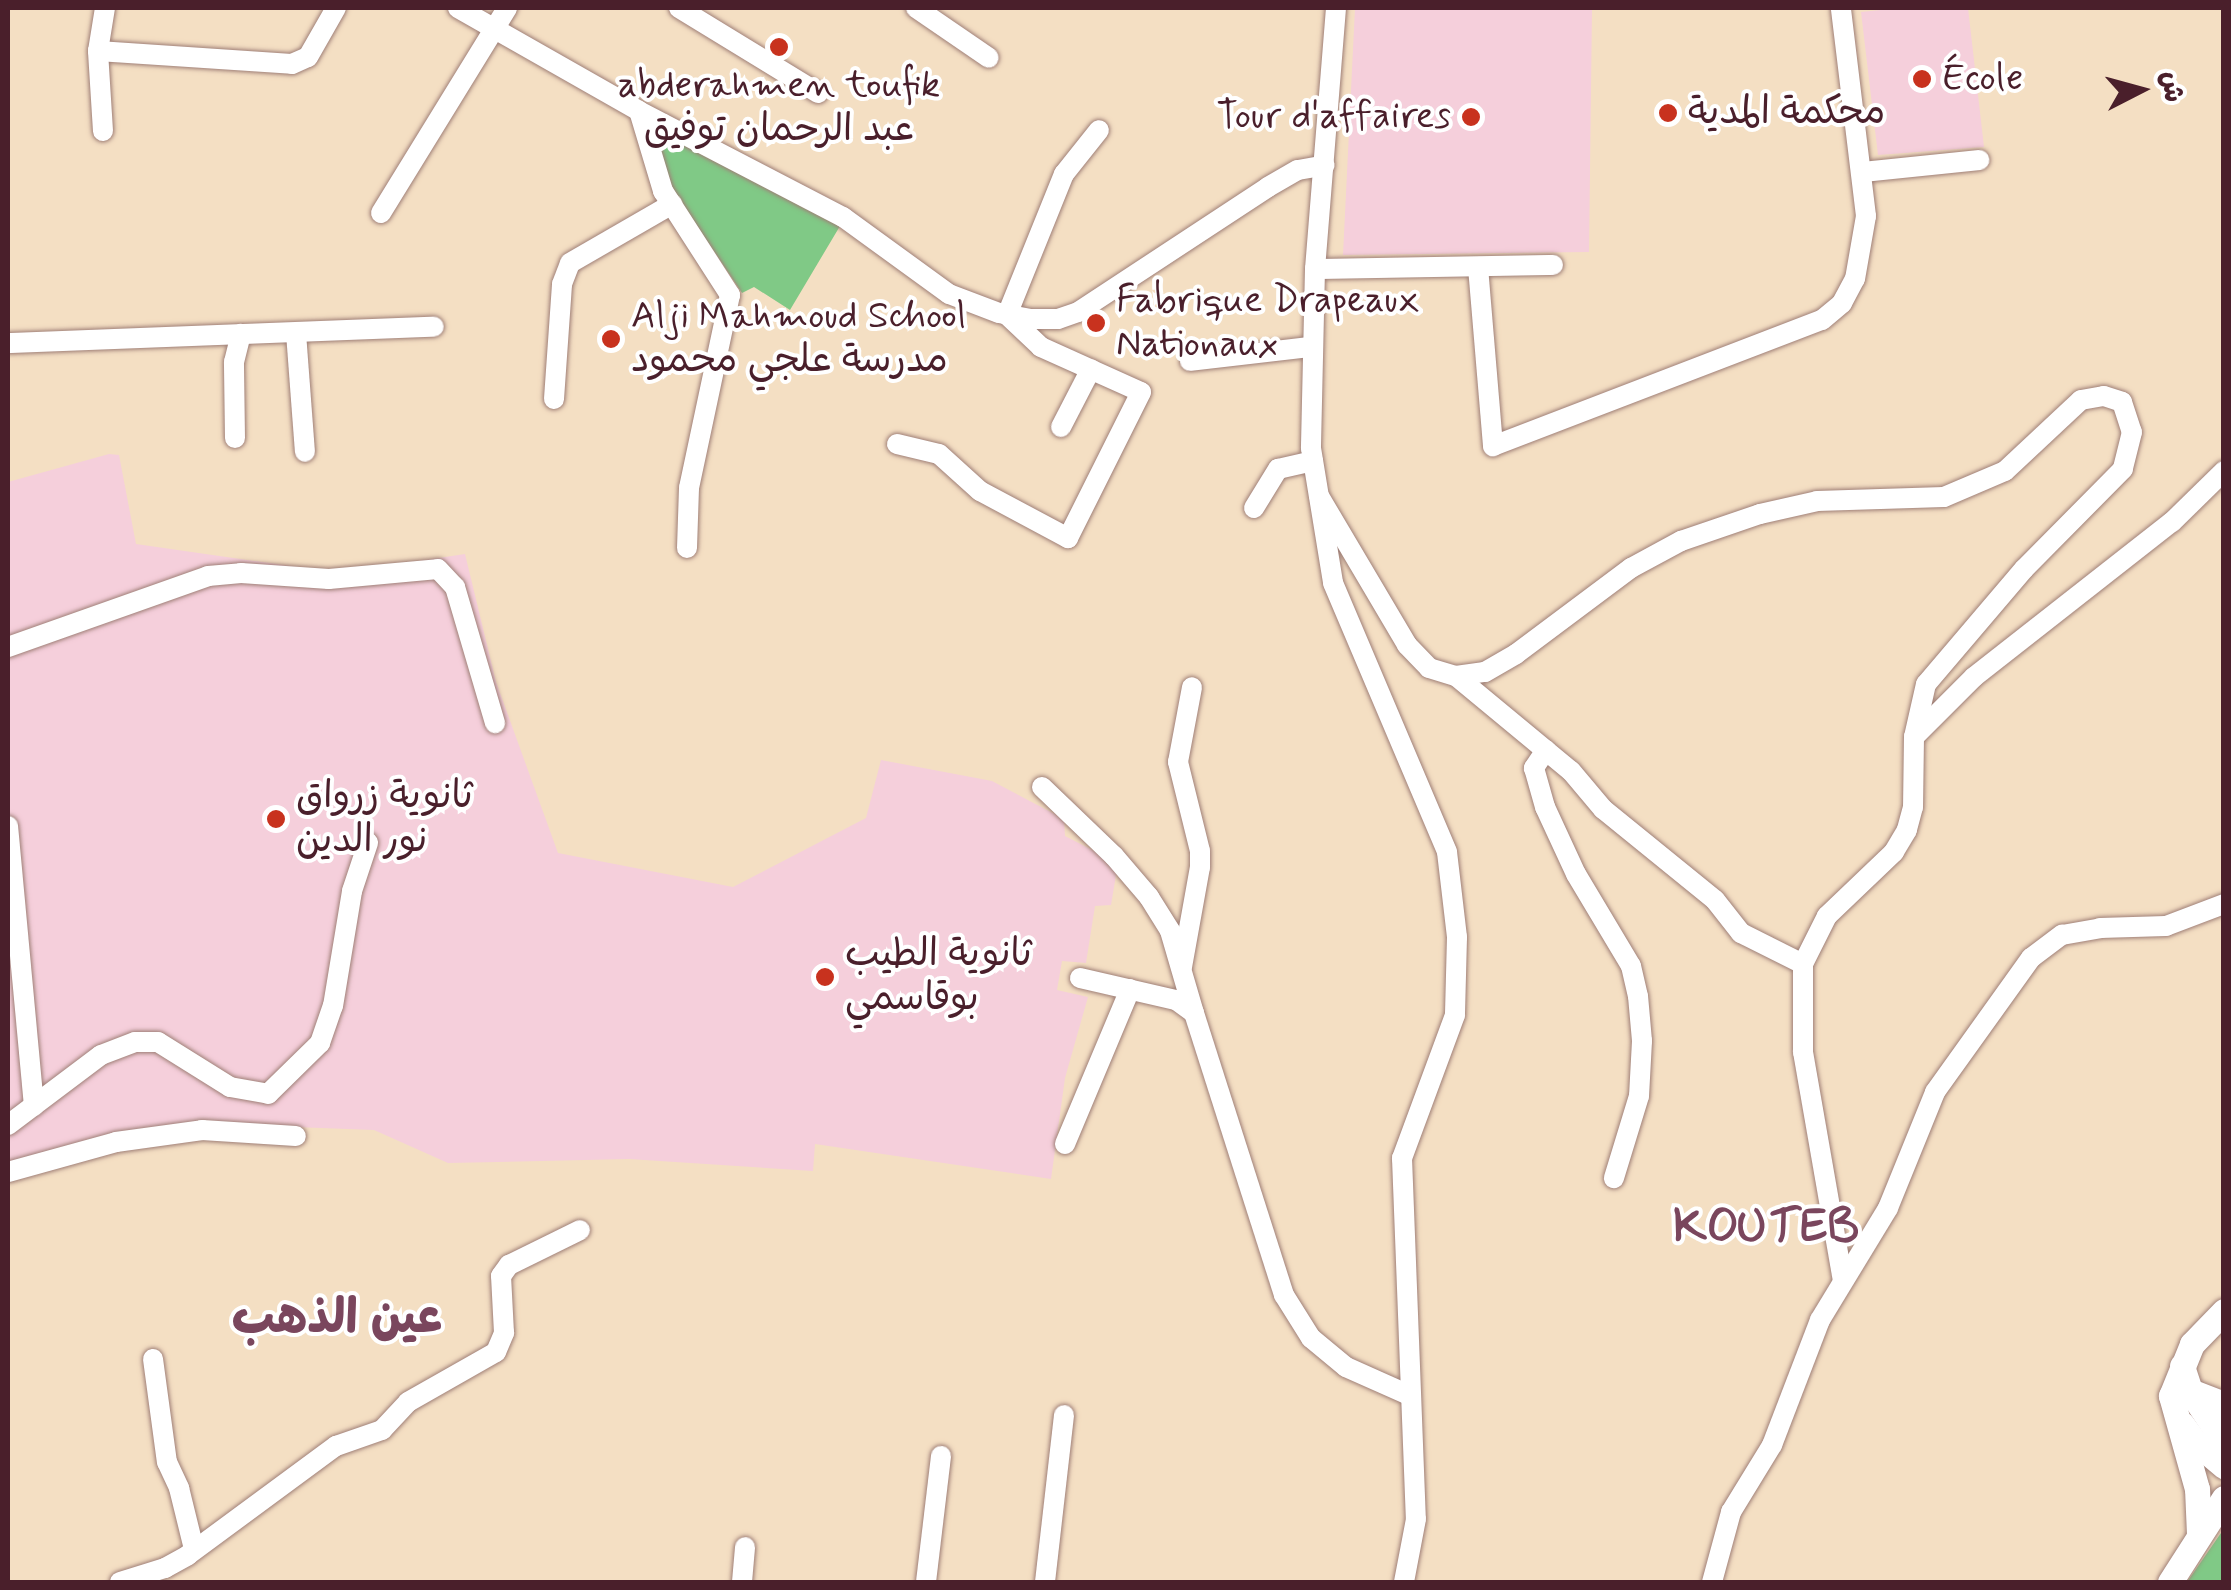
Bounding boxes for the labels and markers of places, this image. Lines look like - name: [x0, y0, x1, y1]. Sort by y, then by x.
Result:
- marker: abderahmen toufik عبد الرحمان توفيق: [768, 36, 790, 58]
- place label: École: [1942, 56, 2023, 102]
- place label: abderahmen toufik عبد الرحمان توفيق: [621, 63, 937, 152]
- marker: École: [1911, 68, 1933, 90]
- place label: محكمة المدية: [1688, 90, 1885, 136]
- place label: Tour d'affaires: [1219, 94, 1451, 140]
- marker: محكمة المدية: [1657, 102, 1679, 124]
- marker: Tour d'affaires: [1460, 106, 1482, 128]
- place label: Fabrique Drapeaux Nationaux: [1116, 278, 1428, 368]
- place label: Alji Mahmoud School مدرسة علجي محمود: [631, 294, 976, 383]
- marker: Fabrique Drapeaux Nationaux: [1085, 312, 1107, 334]
- marker: Alji Mahmoud School مدرسة علجي محمود: [600, 328, 622, 350]
- place label: ثانوية زرواق نور الدين: [296, 774, 473, 864]
- marker: ثانوية زرواق نور الدين: [265, 808, 287, 830]
- place label: ثانوية الطيب بوقاسمي: [845, 932, 1032, 1022]
- marker: ثانوية الطيب بوقاسمي: [814, 966, 836, 988]

